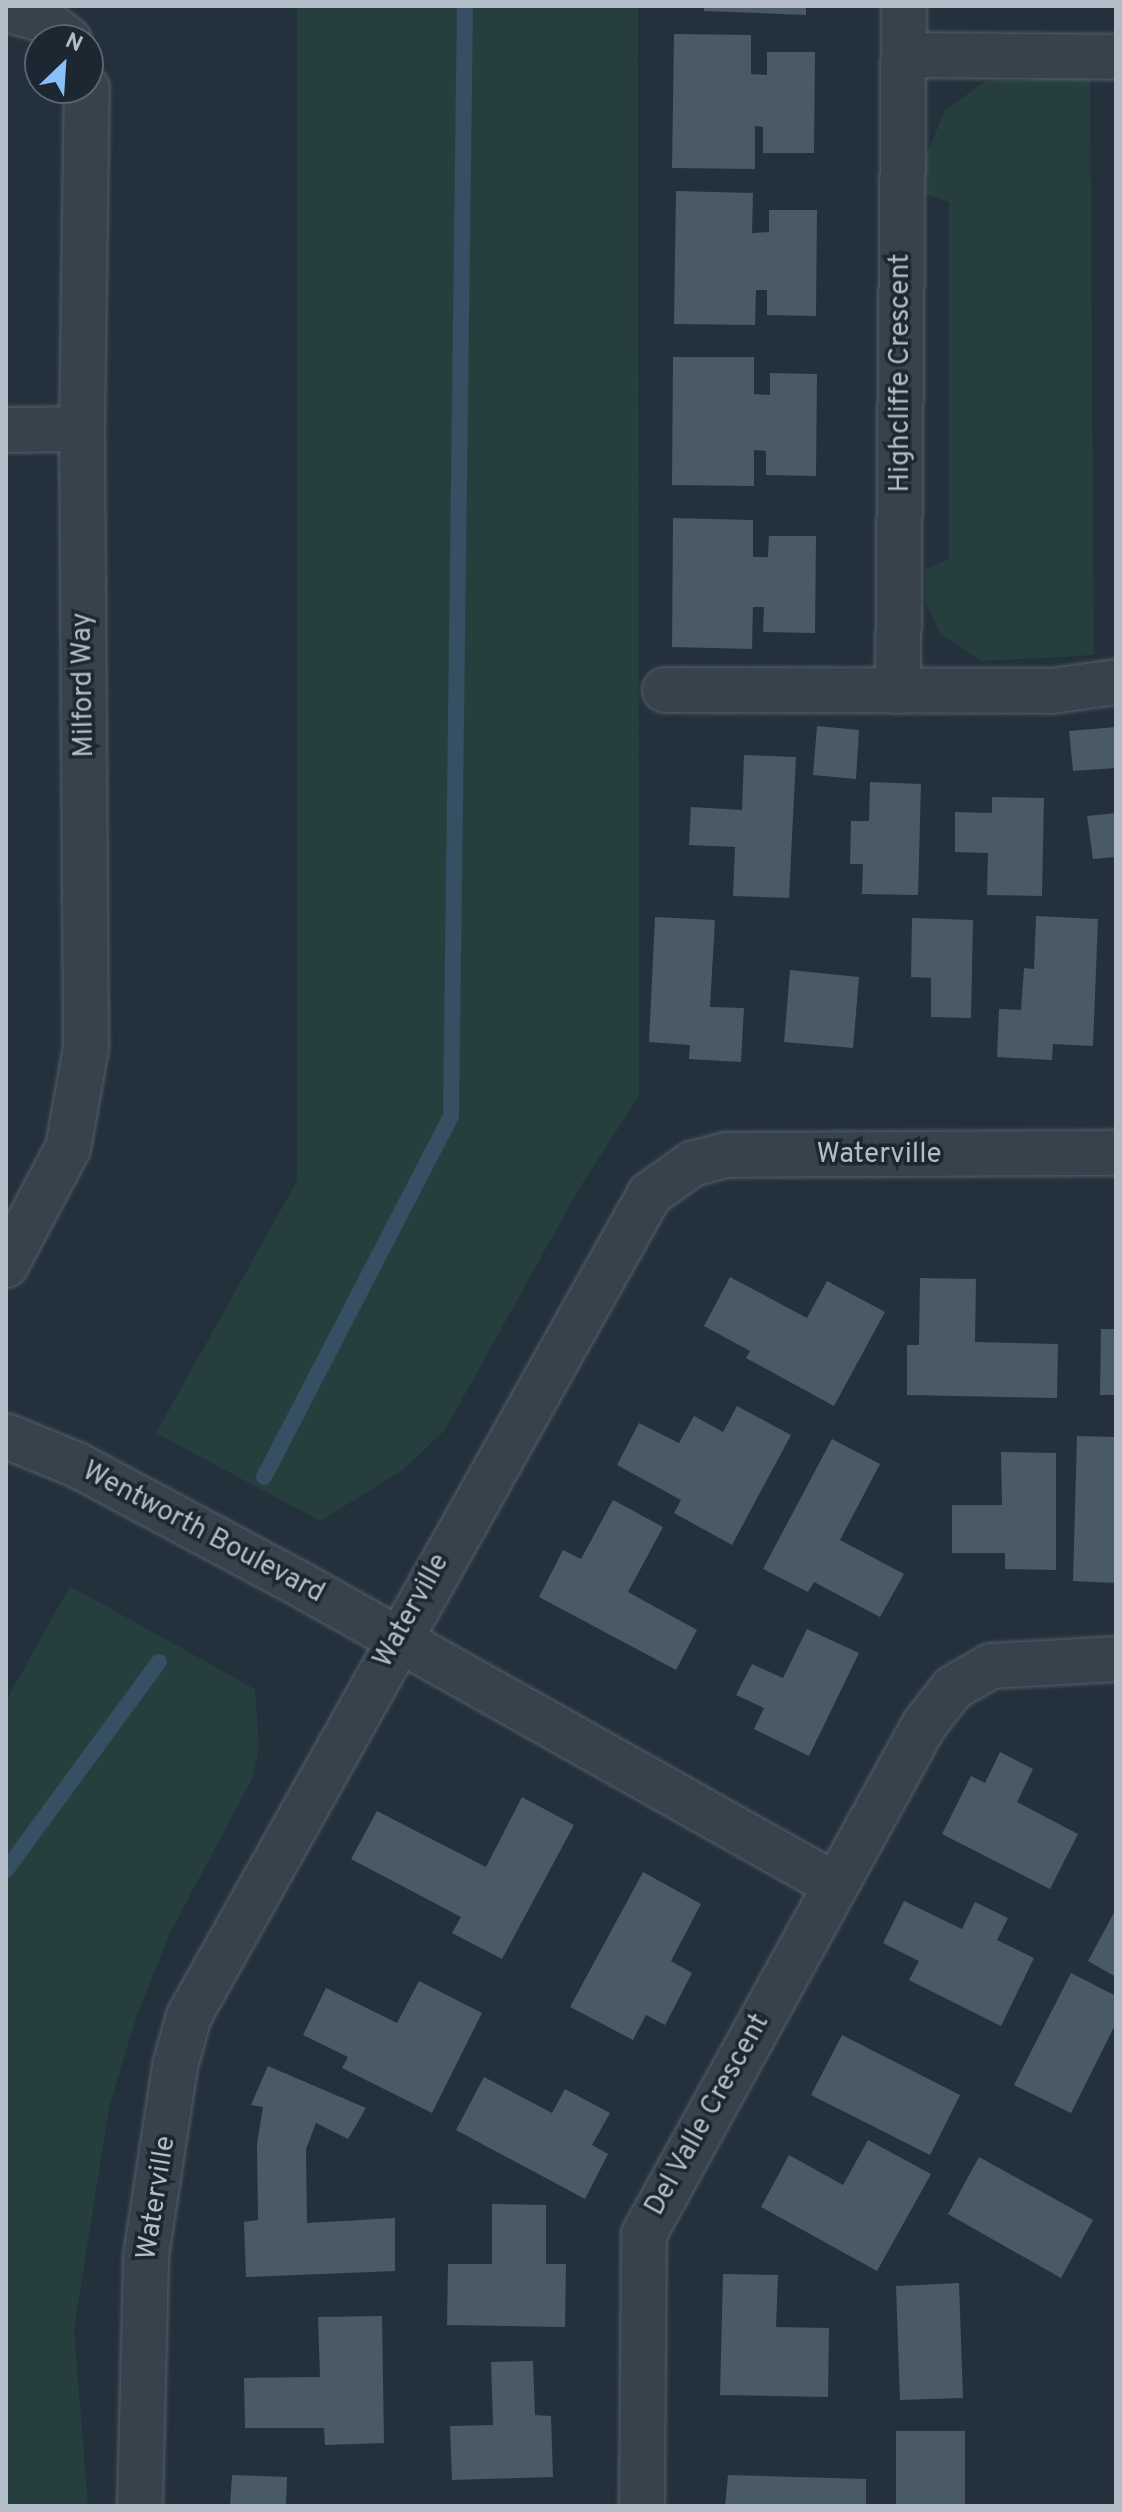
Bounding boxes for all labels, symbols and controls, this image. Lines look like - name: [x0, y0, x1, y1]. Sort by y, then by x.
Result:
- north arrow: [24, 24, 104, 104]
- text: N: [61, 28, 86, 59]
- street label: Highcliffe Crescent: [884, 253, 918, 493]
- street label: Milford Way: [66, 612, 102, 758]
- street label: Waterville: [816, 1138, 942, 1172]
- street label: Wentworth Boulevard: [76, 1455, 330, 1611]
- street label: Waterville: [367, 1548, 457, 1674]
- street label: Del Valle Crescent: [638, 2008, 778, 2222]
- street label: Waterville: [131, 2134, 183, 2262]

